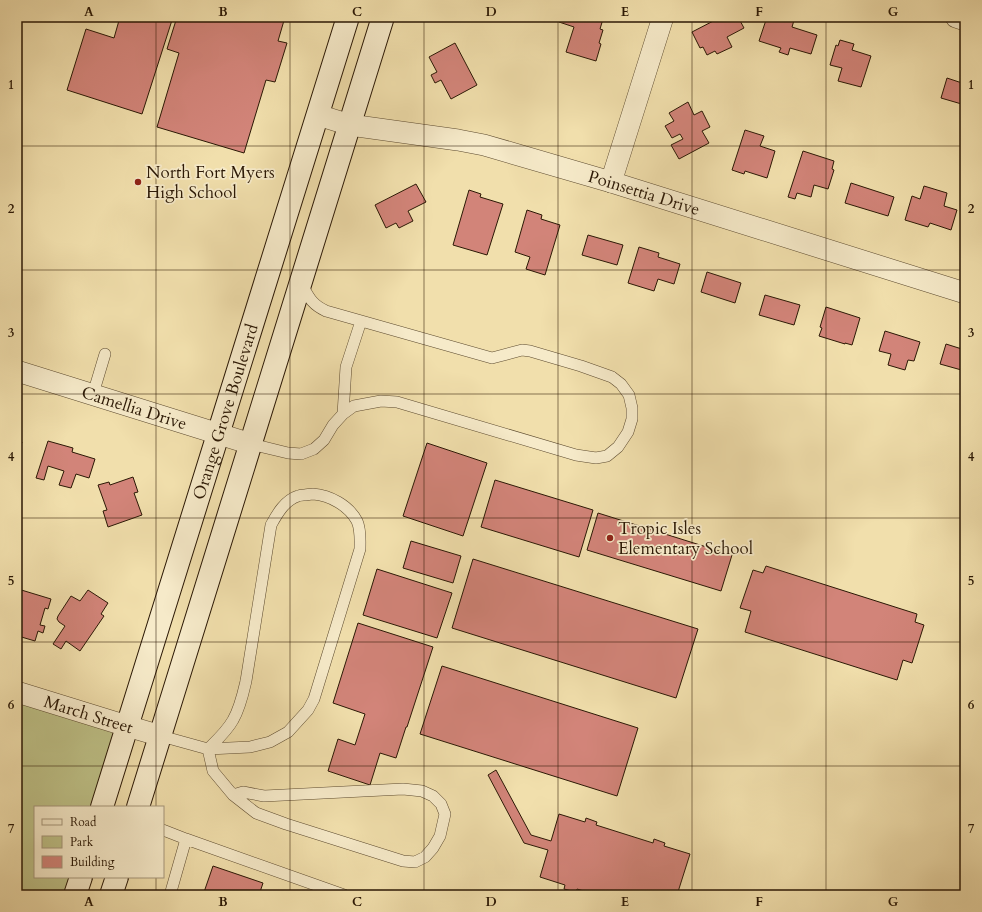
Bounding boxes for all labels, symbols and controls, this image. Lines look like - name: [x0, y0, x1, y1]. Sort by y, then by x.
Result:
- text: A: [84, 3, 94, 21]
- text: B: [218, 3, 228, 21]
- text: C: [352, 3, 362, 21]
- text: D: [485, 3, 497, 21]
- text: E: [621, 3, 629, 21]
- text: F: [755, 3, 763, 21]
- text: G: [888, 3, 899, 21]
- text: 1: [8, 76, 14, 94]
- text: 1: [968, 76, 974, 94]
- place label: North Fort Myers High School: [146, 161, 275, 204]
- street label: Poinsettia Drive: [586, 164, 703, 221]
- marker: North Fort Myers High School: [133, 177, 143, 187]
- text: 2: [8, 200, 15, 218]
- text: 2: [968, 200, 975, 218]
- street label: Orange Grove Boulevard: [187, 321, 263, 502]
- text: 3: [8, 324, 15, 342]
- text: 3: [968, 324, 975, 342]
- street label: Camellia Drive: [79, 380, 190, 435]
- text: 4: [8, 448, 15, 466]
- text: 4: [968, 448, 975, 466]
- place label: Tropic Isles Elementary School: [618, 517, 754, 560]
- marker: Tropic Isles Elementary School: [605, 533, 615, 543]
- text: 5: [8, 572, 14, 590]
- text: 5: [968, 572, 974, 590]
- street label: March Street: [41, 690, 137, 739]
- text: 6: [8, 696, 15, 714]
- text: 6: [968, 696, 975, 714]
- legend: [34, 806, 164, 878]
- text: Road: [70, 814, 97, 830]
- text: 7: [8, 820, 15, 838]
- text: 7: [968, 820, 975, 838]
- text: Park: [70, 834, 94, 850]
- text: Building: [70, 854, 115, 870]
- text: A: [84, 893, 94, 911]
- text: B: [218, 893, 228, 911]
- text: C: [352, 893, 362, 911]
- text: D: [485, 893, 497, 911]
- text: E: [621, 893, 629, 911]
- text: F: [755, 893, 763, 911]
- text: G: [888, 893, 899, 911]

